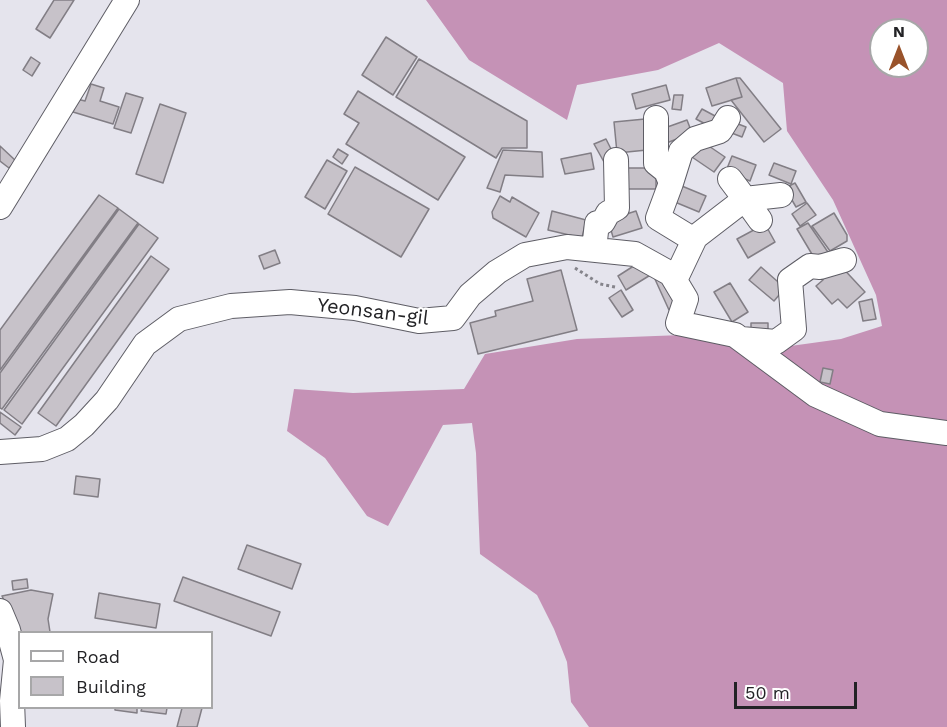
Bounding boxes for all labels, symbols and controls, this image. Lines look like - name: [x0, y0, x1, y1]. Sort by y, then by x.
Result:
- north arrow: [869, 18, 929, 78]
- text: N: [893, 22, 905, 41]
- street label: Yeonsan-gil: [316, 293, 430, 331]
- legend: [18, 631, 213, 709]
- text: Road: [76, 646, 120, 667]
- scale bar: [737, 670, 860, 708]
- text: Building: [76, 676, 146, 697]
- text: 50 m: [745, 682, 790, 703]

